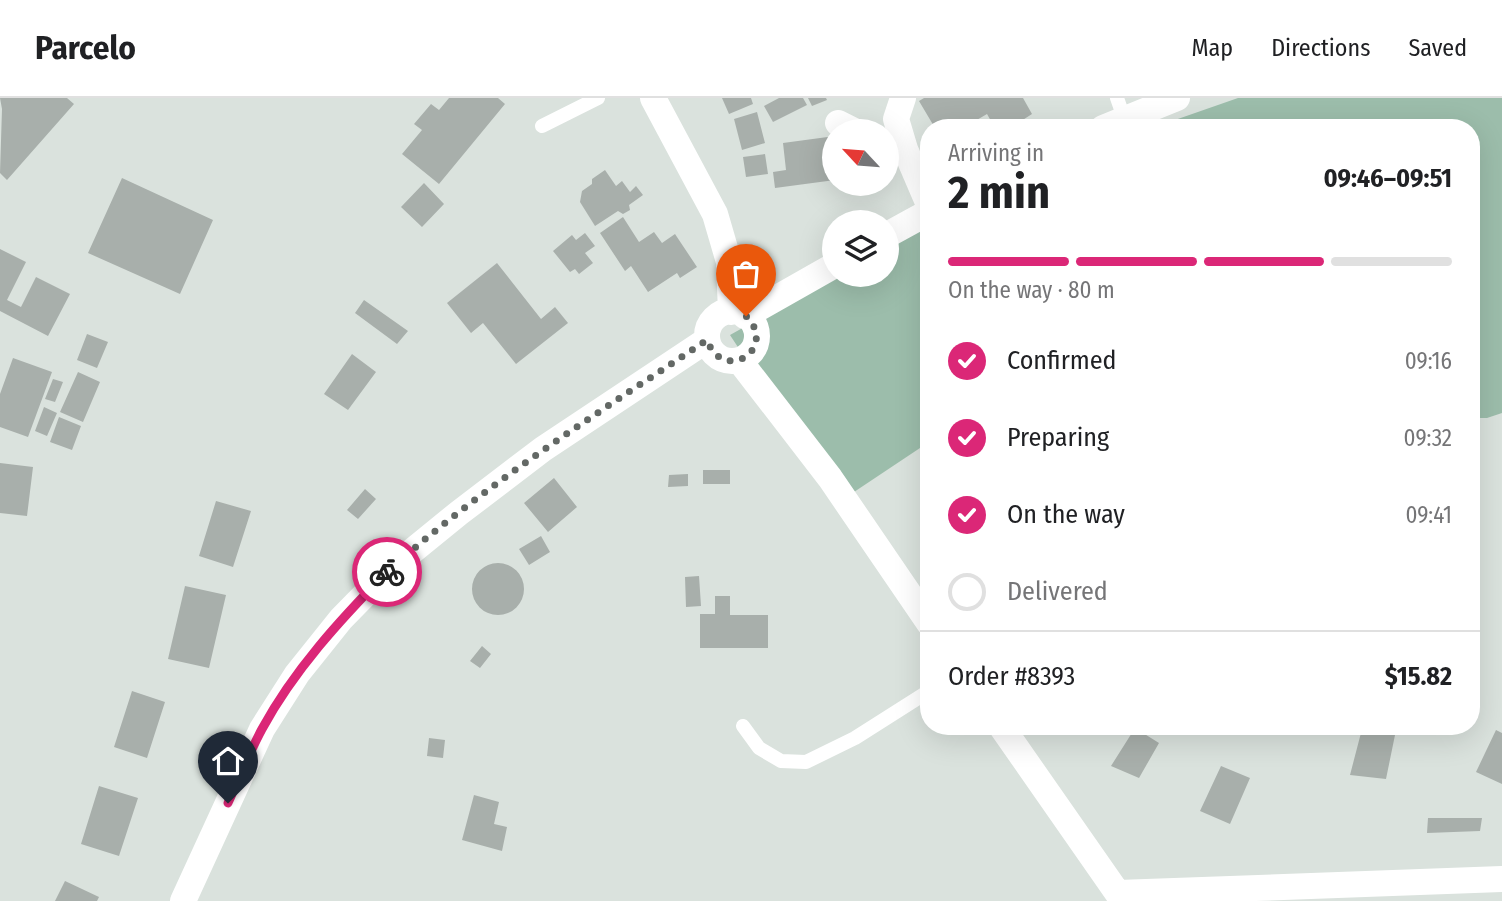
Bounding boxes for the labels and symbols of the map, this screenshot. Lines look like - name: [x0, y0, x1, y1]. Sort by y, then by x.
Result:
- north arrow: [822, 119, 900, 196]
- pin: [716, 244, 776, 316]
- courier: [352, 537, 422, 607]
- pin: [198, 731, 258, 803]

